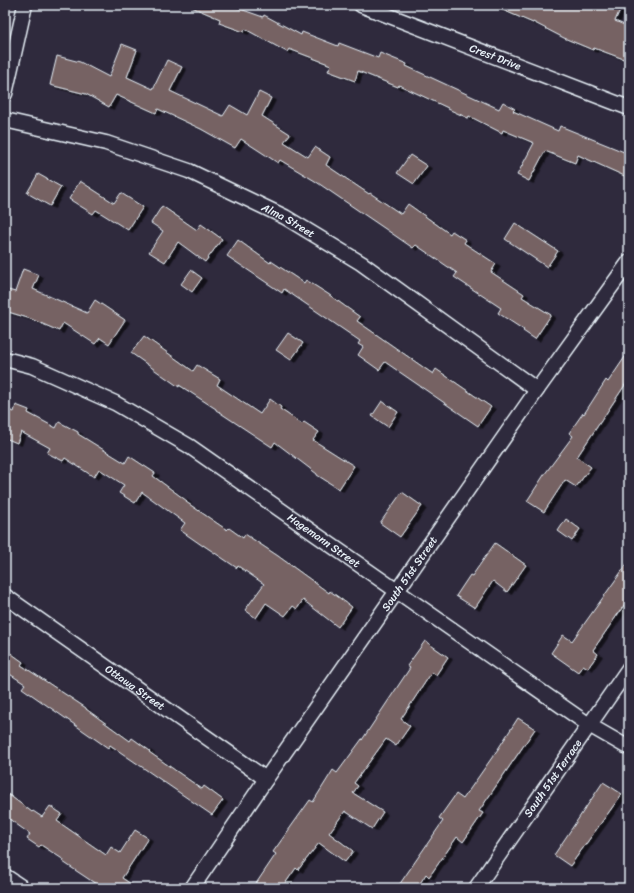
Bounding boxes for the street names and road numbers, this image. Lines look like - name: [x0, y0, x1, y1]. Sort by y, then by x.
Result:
- street label: Crest Drive: [467, 38, 525, 75]
- street label: Alma Street: [257, 197, 319, 243]
- street label: Hagemann Street: [283, 508, 365, 573]
- street label: South 51st Street: [376, 532, 442, 615]
- street label: Ottawa Street: [101, 659, 169, 715]
- street label: South 51st Terrace: [519, 734, 587, 821]

